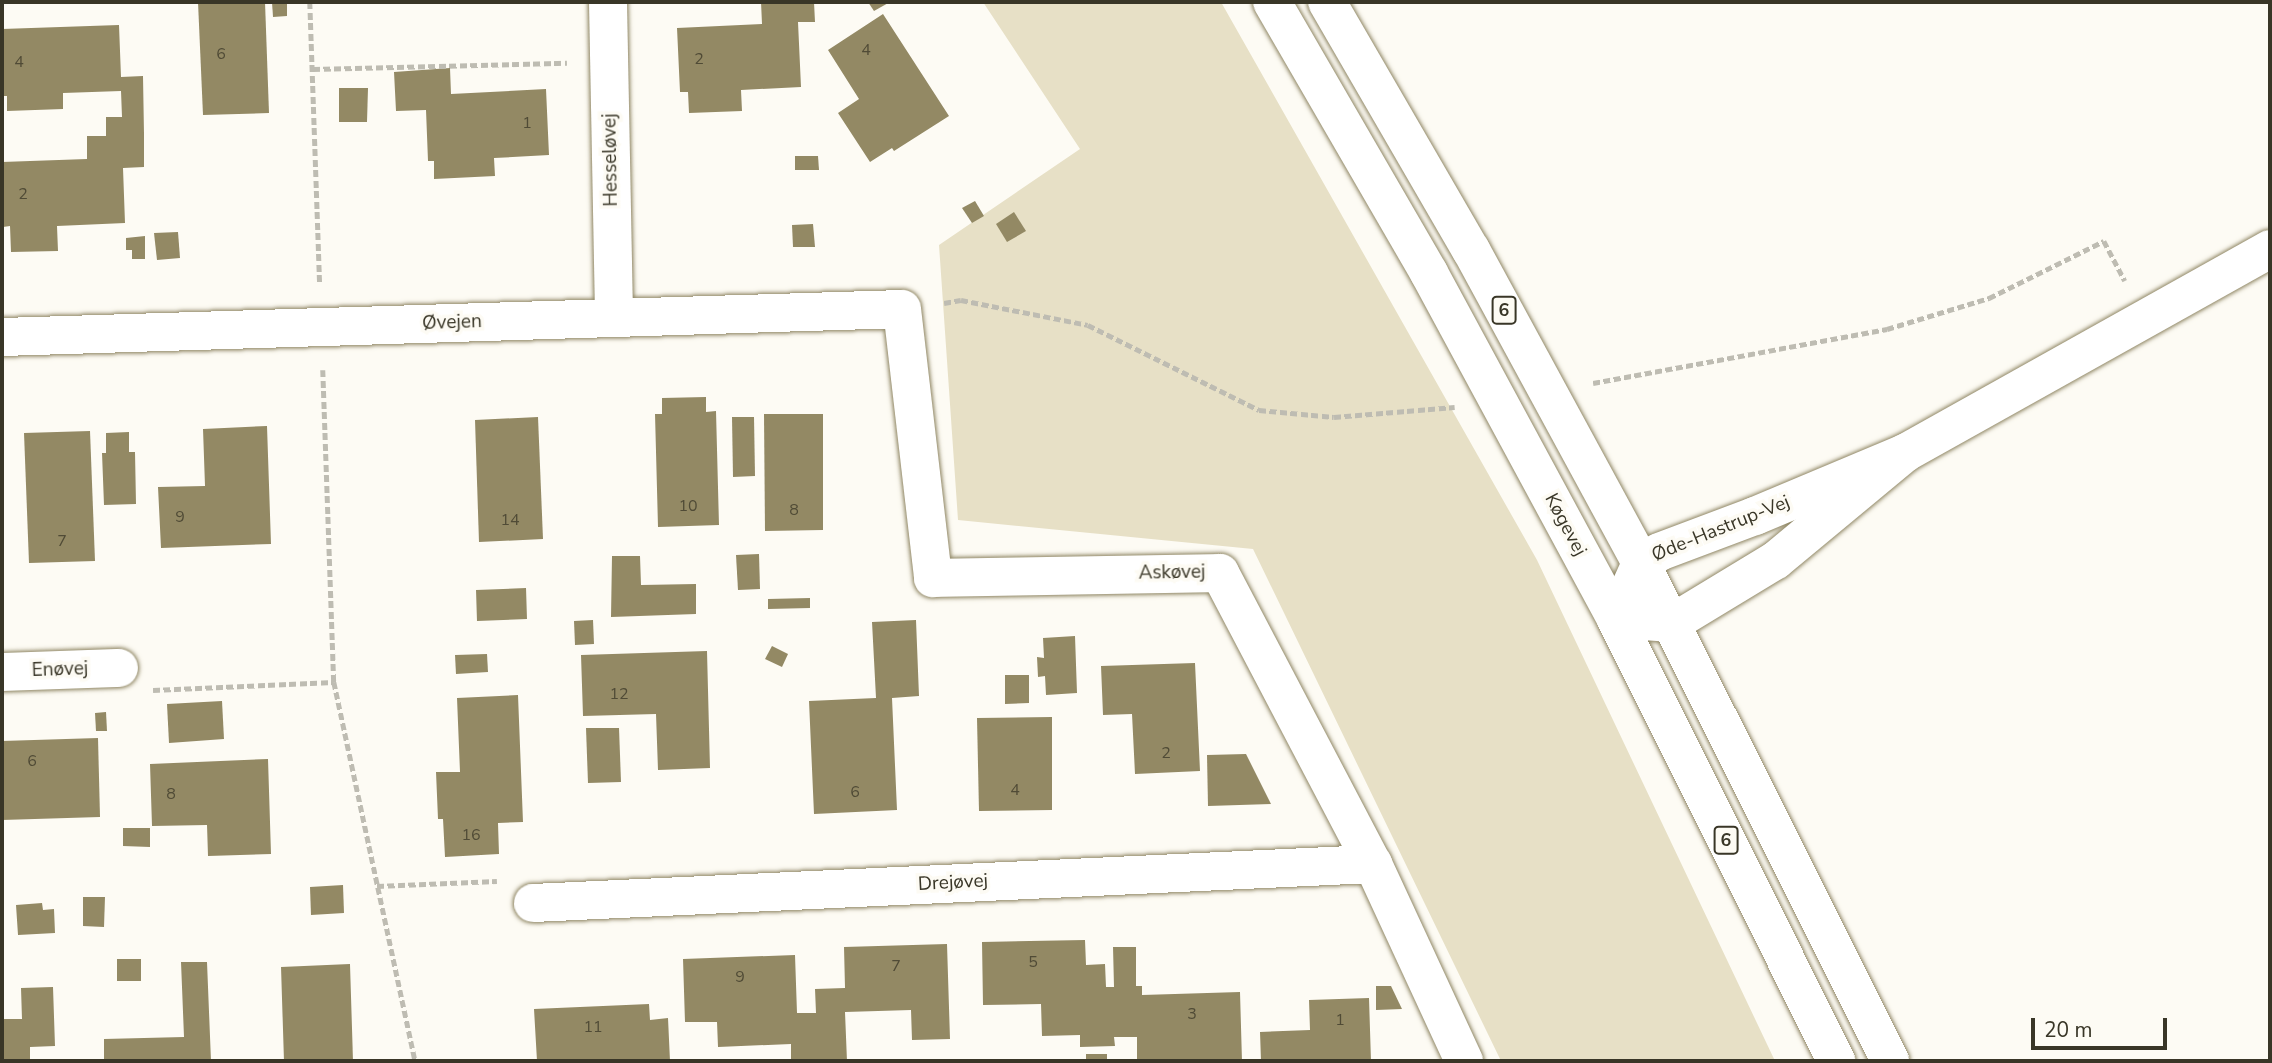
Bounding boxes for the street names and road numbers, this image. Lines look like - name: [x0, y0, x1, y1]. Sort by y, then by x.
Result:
- street label: Hesseløvej: [599, 113, 623, 207]
- road number: 6: [1490, 296, 1518, 324]
- street label: Øvejen: [422, 311, 482, 335]
- street label: Køgevej: [1539, 490, 1591, 560]
- street label: Øde-Hastrup-Vej: [1649, 491, 1793, 567]
- street label: Askøvej: [1138, 561, 1206, 585]
- street label: Enøvej: [31, 658, 89, 682]
- road number: 6: [1712, 826, 1740, 854]
- street label: Drejøvej: [917, 870, 989, 896]

